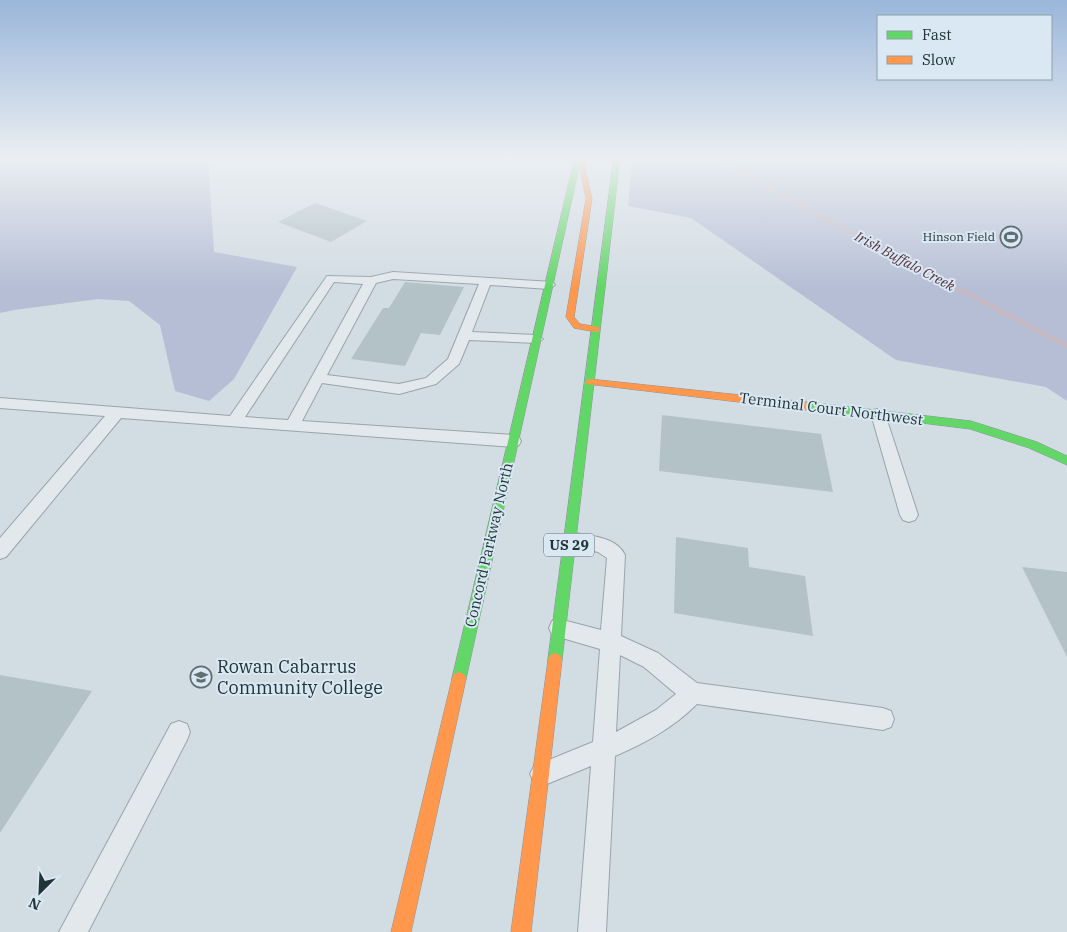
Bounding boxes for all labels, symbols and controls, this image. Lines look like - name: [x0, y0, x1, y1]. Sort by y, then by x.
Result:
- legend: [877, 15, 1052, 80]
- text: Fast: [922, 25, 952, 44]
- text: Slow: [922, 50, 956, 69]
- sports icon: Hinson Field: [999, 225, 1023, 249]
- water label: Irish Buffalo Creek: [851, 227, 959, 295]
- place label: Hinson Field: [923, 229, 995, 244]
- street label: Terminal Court Northwest: [738, 388, 924, 429]
- street label: Concord Parkway North: [460, 461, 517, 629]
- road number: US 29: [544, 534, 594, 556]
- place label: Rowan Cabarrus Community College: [217, 655, 383, 699]
- school or university icon: Rowan Cabarrus Community College: [189, 665, 213, 689]
- north arrow: [15, 867, 65, 917]
- text: N: [26, 893, 43, 914]

